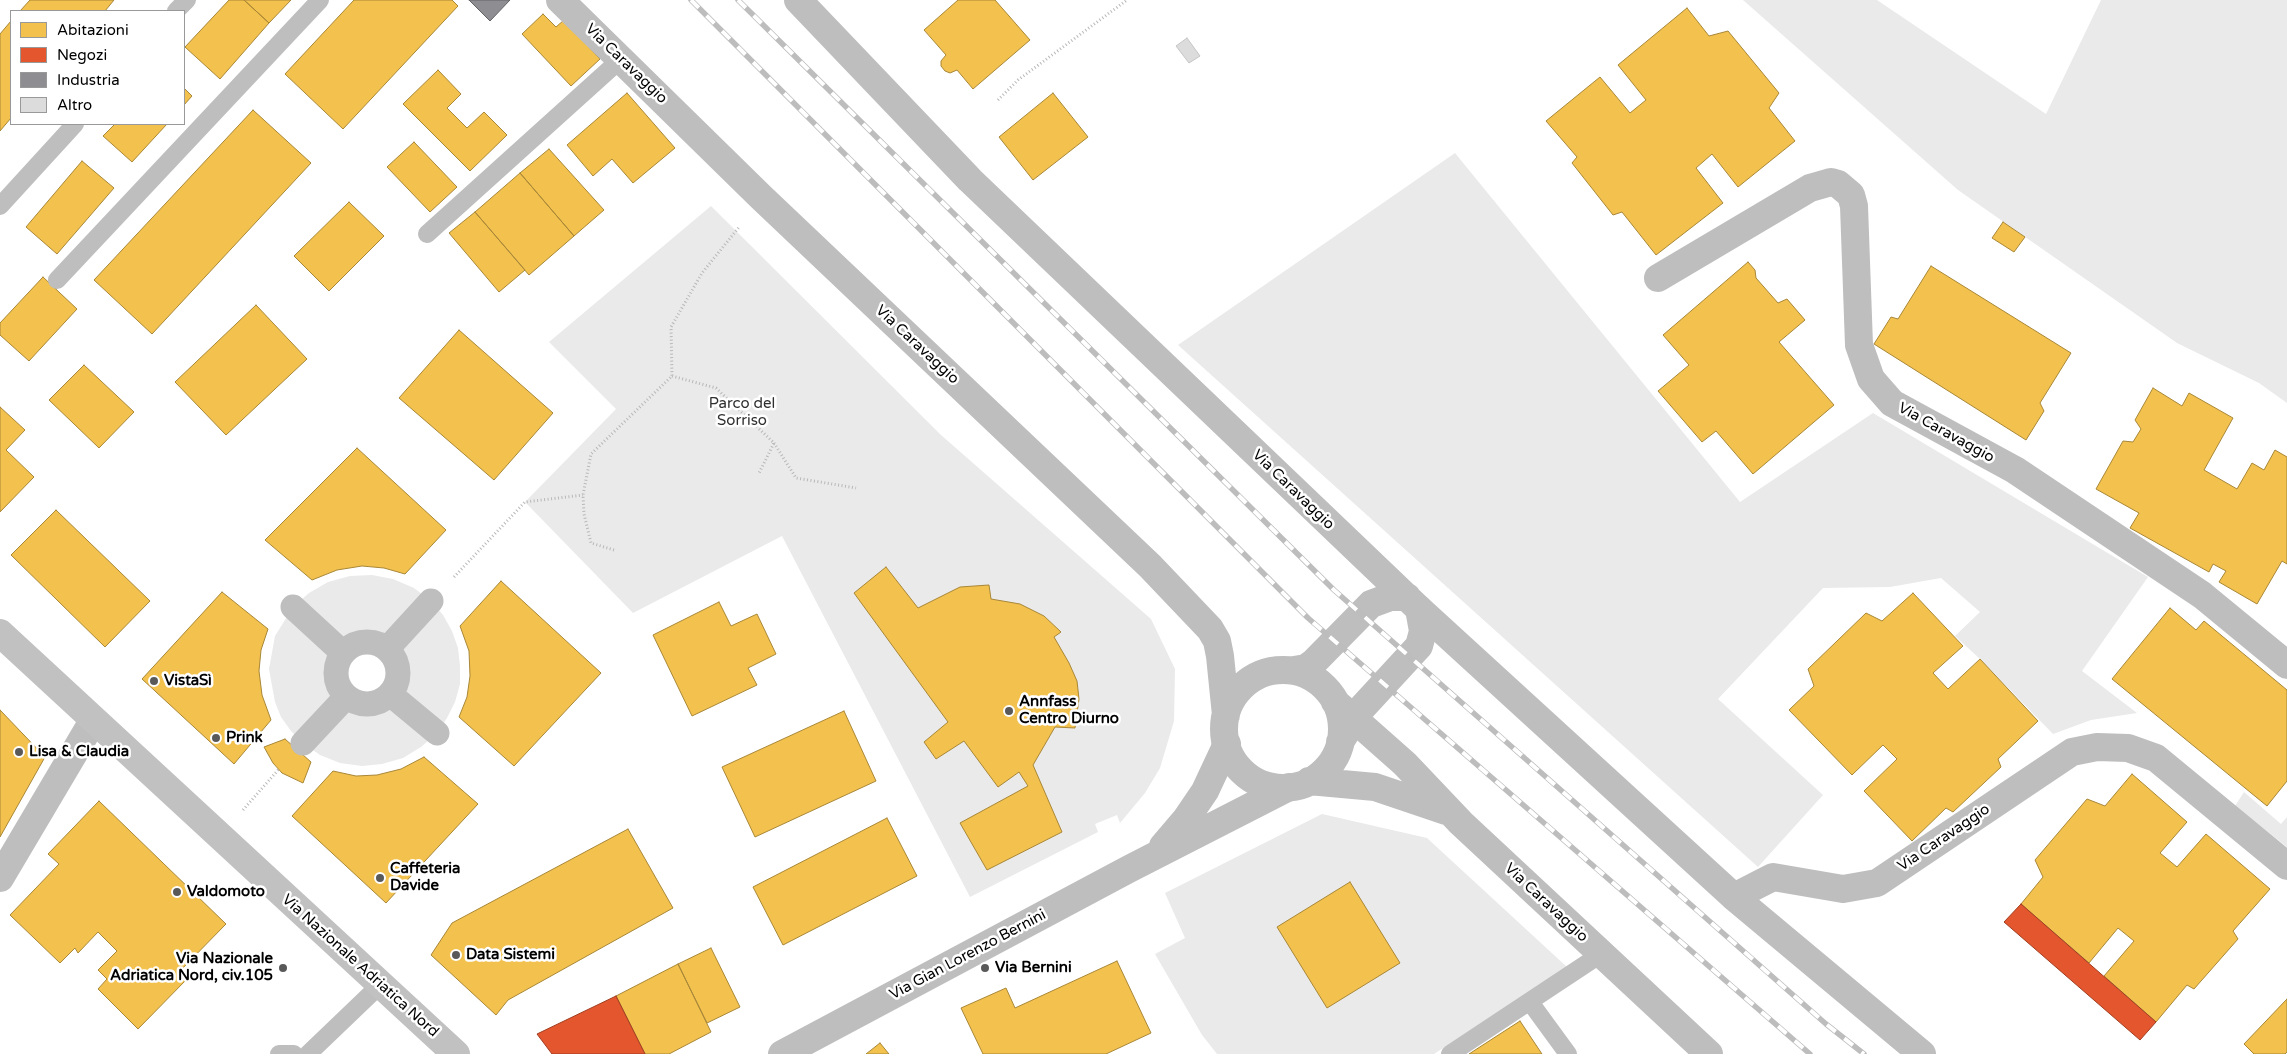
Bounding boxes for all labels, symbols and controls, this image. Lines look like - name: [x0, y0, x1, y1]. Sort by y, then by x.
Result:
- legend: [10, 10, 185, 125]
- street label: Via Caravaggio: [581, 20, 671, 108]
- text: Abitazioni: [57, 21, 129, 39]
- text: Negozi: [57, 46, 107, 64]
- text: Industria: [57, 71, 120, 89]
- text: Altro: [57, 96, 92, 114]
- street label: Via Caravaggio: [872, 302, 962, 388]
- park label: Parco del Sorriso: [709, 395, 775, 430]
- street label: Via Caravaggio: [1895, 399, 1997, 467]
- street label: Via Caravaggio: [1248, 446, 1338, 534]
- place label: VistaSì: [164, 672, 212, 690]
- marker: VistaSì: [148, 675, 160, 687]
- place label: Annfass Centro Diurno: [1019, 693, 1119, 728]
- marker: Annfass Centro Diurno: [1003, 705, 1015, 717]
- place label: Prink: [226, 729, 263, 747]
- marker: Prink: [210, 732, 222, 744]
- place label: Lisa & Claudia: [29, 743, 129, 761]
- marker: Lisa & Claudia: [13, 746, 25, 758]
- street label: Via Caravaggio: [1894, 801, 1994, 875]
- place label: Caffeteria Davide: [390, 860, 460, 895]
- street label: Via Caravaggio: [1501, 860, 1591, 946]
- marker: Caffeteria Davide: [374, 872, 386, 884]
- place label: Valdomoto: [187, 883, 265, 901]
- marker: Valdomoto: [171, 886, 183, 898]
- street label: Via Nazionale Adriatica Nord: [278, 891, 442, 1041]
- street label: Via Gian Lorenzo Bernini: [887, 906, 1049, 1004]
- place label: Data Sistemi: [466, 946, 555, 964]
- marker: Data Sistemi: [450, 949, 462, 961]
- place label: Via Nazionale Adriatica Nord, civ.105: [110, 950, 273, 985]
- place label: Via Bernini: [995, 959, 1072, 977]
- marker: Via Nazionale Adriatica Nord, civ.105: [277, 962, 289, 974]
- marker: Via Bernini: [979, 962, 991, 974]

